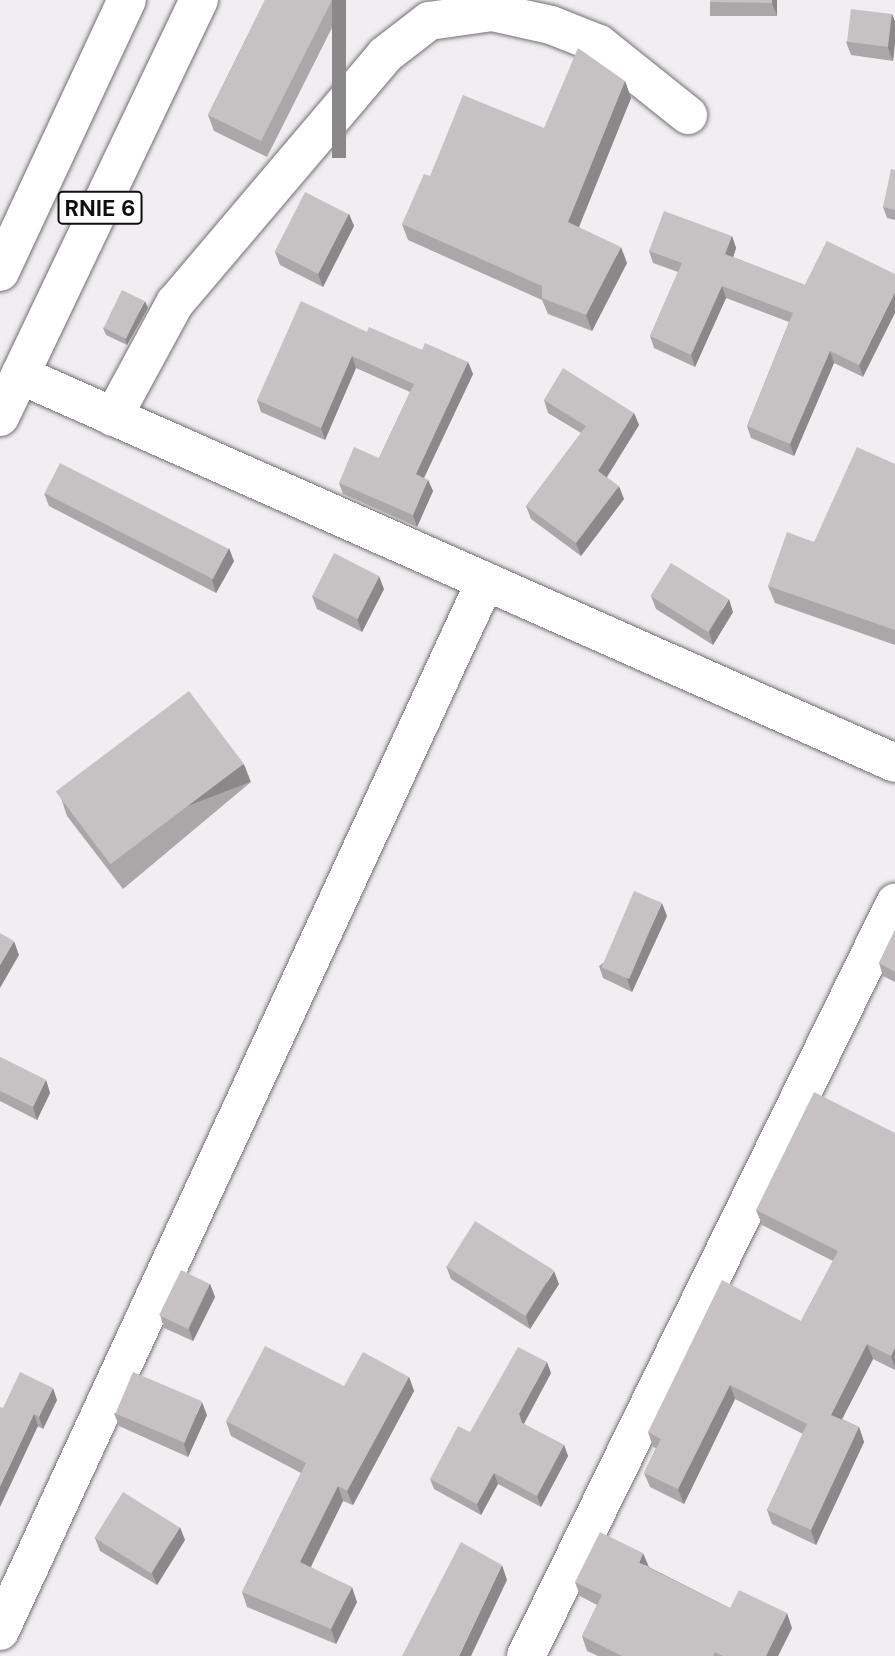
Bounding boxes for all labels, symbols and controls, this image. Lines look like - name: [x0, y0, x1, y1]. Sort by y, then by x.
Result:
- road number: RNIE 6: [56, 188, 144, 228]

